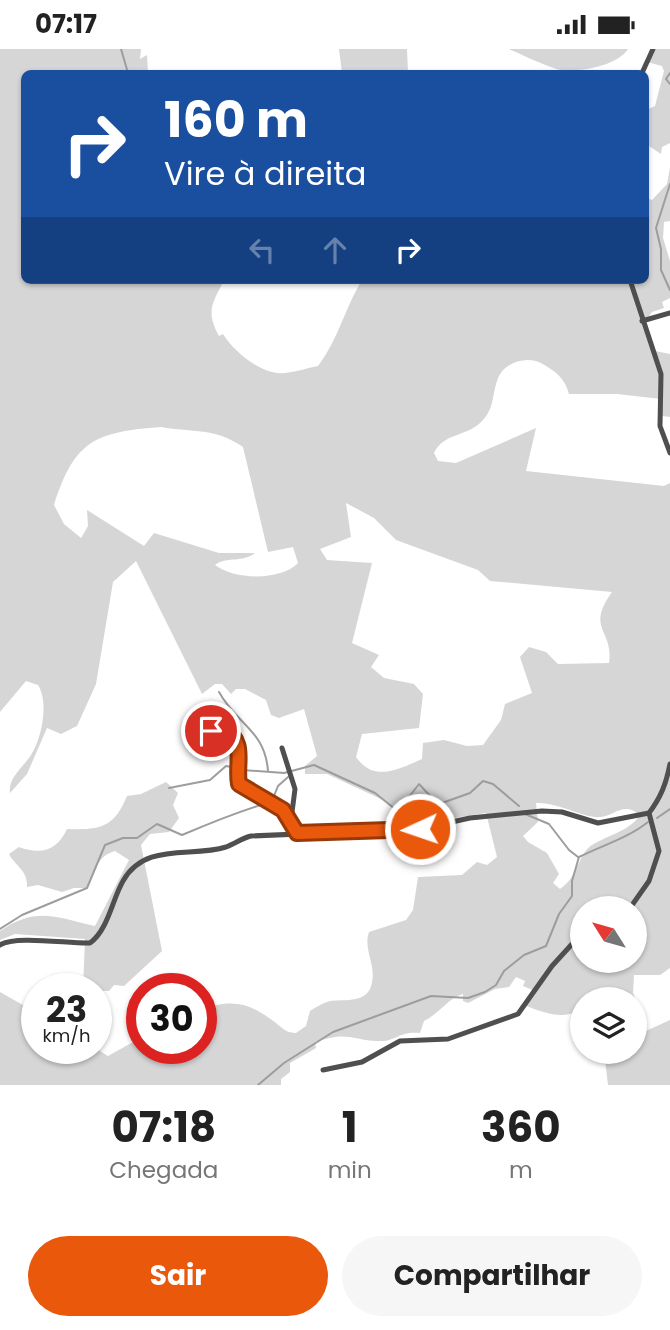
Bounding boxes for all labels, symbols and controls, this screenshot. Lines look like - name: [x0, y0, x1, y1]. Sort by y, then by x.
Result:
- text: 07:17: [35, 6, 97, 42]
- text: 160 m: [164, 86, 308, 154]
- icon: right: [49, 98, 140, 189]
- text: Vire à direita: [164, 151, 366, 196]
- icon: left: [243, 231, 281, 269]
- icon: ahead: [316, 231, 354, 269]
- icon: right: [389, 231, 427, 269]
- pin: [181, 701, 241, 761]
- icon: arrive: [192, 712, 230, 750]
- position arrow: [383, 792, 457, 866]
- north arrow: [570, 896, 648, 973]
- map controls: [570, 896, 647, 1064]
- speed limit sign: 30: [126, 973, 217, 1064]
- text: 23: [46, 985, 87, 1034]
- button: layers: [570, 987, 647, 1064]
- text: km/h: [43, 1023, 90, 1048]
- text: 07:18: [111, 1098, 216, 1157]
- text: 1: [342, 1098, 358, 1157]
- text: 360: [481, 1098, 561, 1157]
- text: Chegada: [109, 1154, 218, 1186]
- text: min: [328, 1154, 372, 1186]
- text: m: [509, 1154, 533, 1186]
- button: Sair: [28, 1236, 328, 1316]
- button: Compartilhar: [342, 1236, 642, 1316]

